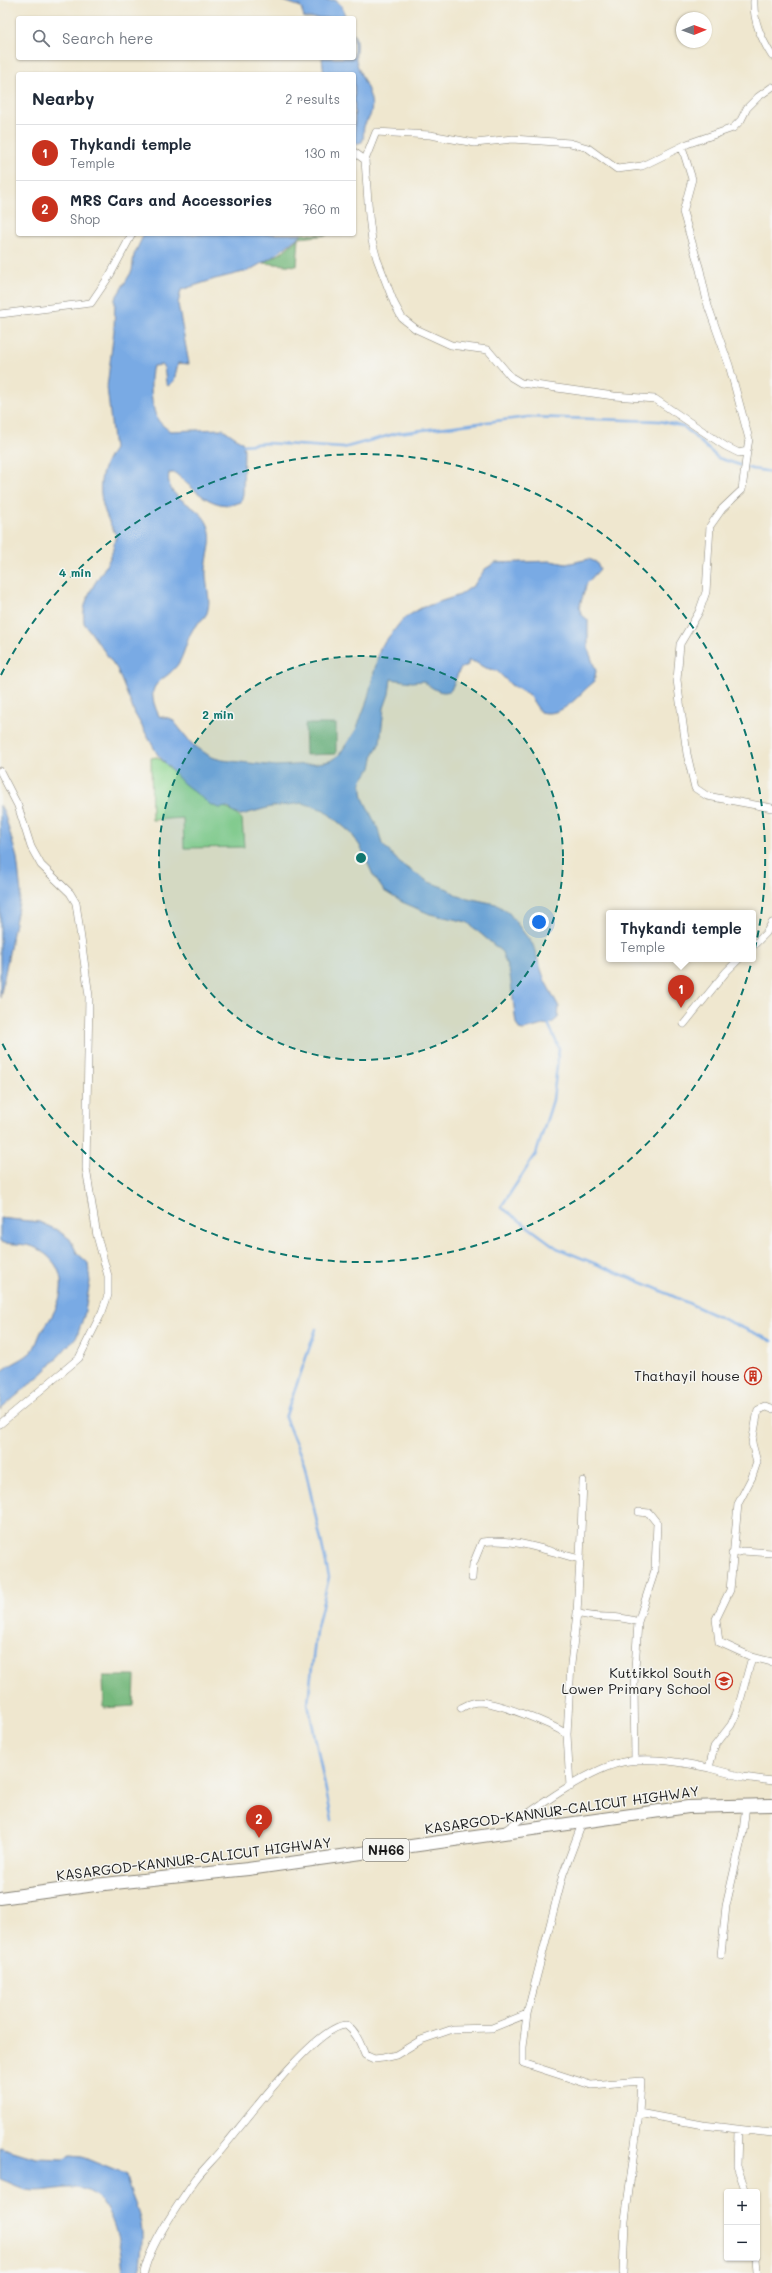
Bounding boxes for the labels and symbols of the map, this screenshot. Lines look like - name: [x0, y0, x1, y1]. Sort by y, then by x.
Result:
- north arrow: [676, 12, 712, 48]
- text: 4 min: [59, 564, 91, 580]
- text: 2 min: [202, 706, 234, 722]
- centre of rings: [354, 851, 368, 865]
- your location: [529, 912, 549, 932]
- pin: 1: [668, 975, 694, 1008]
- place label: Thathayil house: [634, 1366, 740, 1385]
- building icon: Thathayil house: [743, 1366, 763, 1386]
- place label: Kuttikkol South Lower Primary School: [562, 1663, 711, 1698]
- school or university icon: Kuttikkol South Lower Primary School: [714, 1671, 734, 1691]
- street label: KASARGOD-KANNUR-CALICUT HIGHWAY: [423, 1781, 701, 1838]
- pin: 2: [246, 1805, 272, 1838]
- street label: KASARGOD-KANNUR-CALICUT HIGHWAY: [55, 1832, 333, 1885]
- road number: NH66: [363, 1839, 409, 1861]

